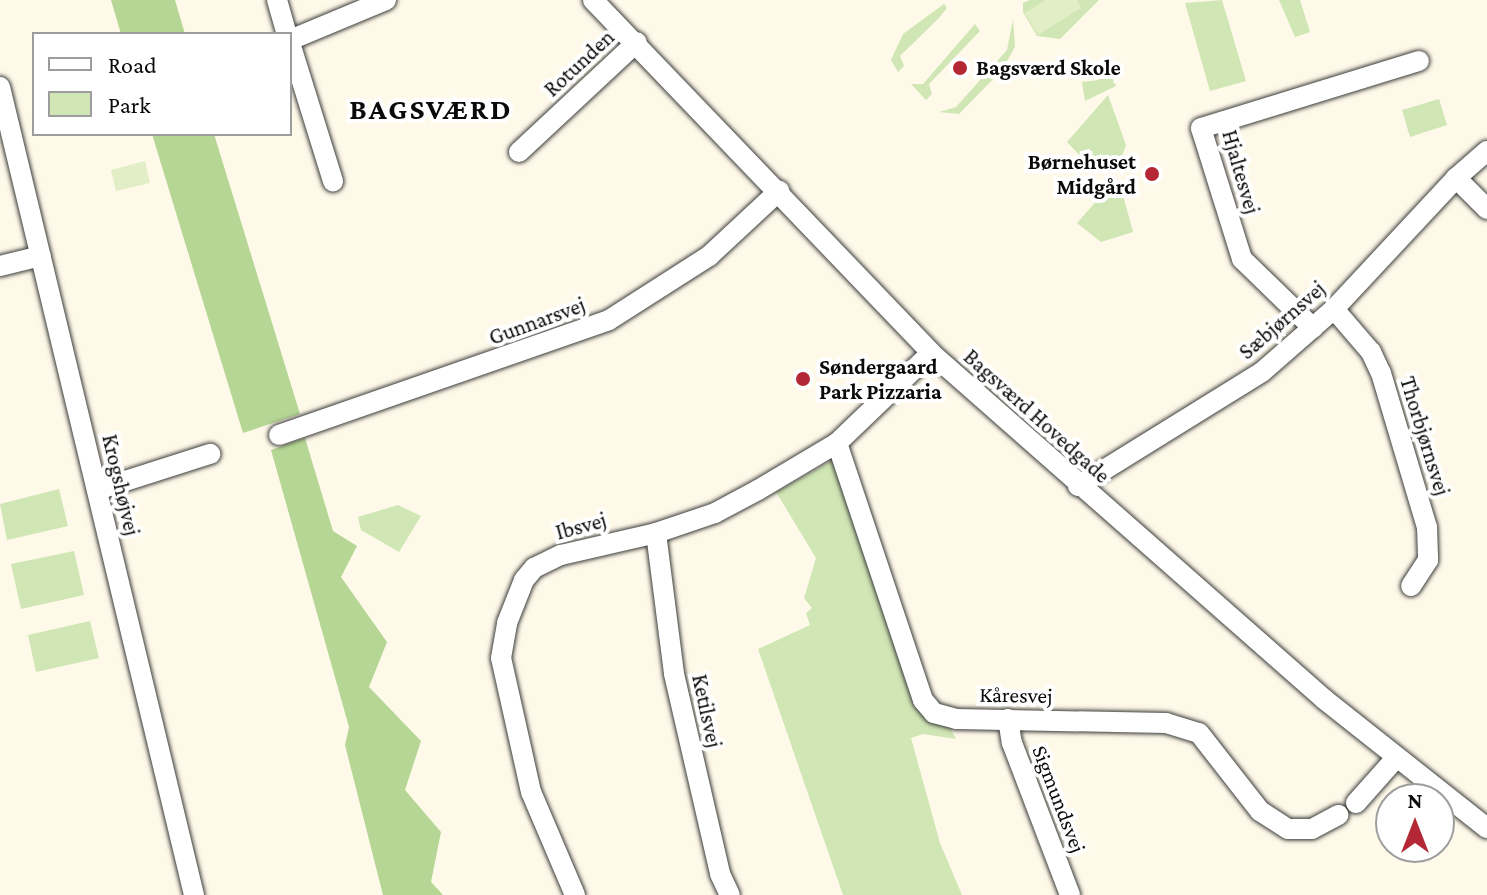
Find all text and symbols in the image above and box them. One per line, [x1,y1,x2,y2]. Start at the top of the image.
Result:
street label: Rotunden [538,24,620,102]
legend [32,32,292,136]
text: Road [108,51,157,78]
place label: Bagsværd Skole [976,55,1121,81]
marker: Bagsværd Skole [951,59,969,77]
text: Park [108,91,151,118]
district label: BAGSVÆRD [349,91,513,127]
street label: Hjaltesvej [1216,127,1266,217]
place label: Børnehuset Midgård [1028,148,1136,200]
marker: Børnehuset Midgård [1143,165,1161,183]
street label: Sæbjørnsvej [1233,275,1331,365]
street label: Gunnarsvej [485,291,589,351]
street label: Bagsværd Hovedgade [958,343,1116,489]
place label: Søndergaard Park Pizzaria [819,353,942,404]
marker: Søndergaard Park Pizzaria [794,370,812,388]
street label: Thorbjørnsvej [1394,373,1456,499]
street label: Krogshøjvej [97,432,145,538]
street label: Ibsvej [553,507,609,545]
street label: Ketilsvej [686,672,728,750]
street label: Kåresvej [979,681,1053,709]
street label: Sigmundsvej [1026,742,1092,856]
north arrow [1375,783,1455,863]
text: N [1408,788,1423,813]

